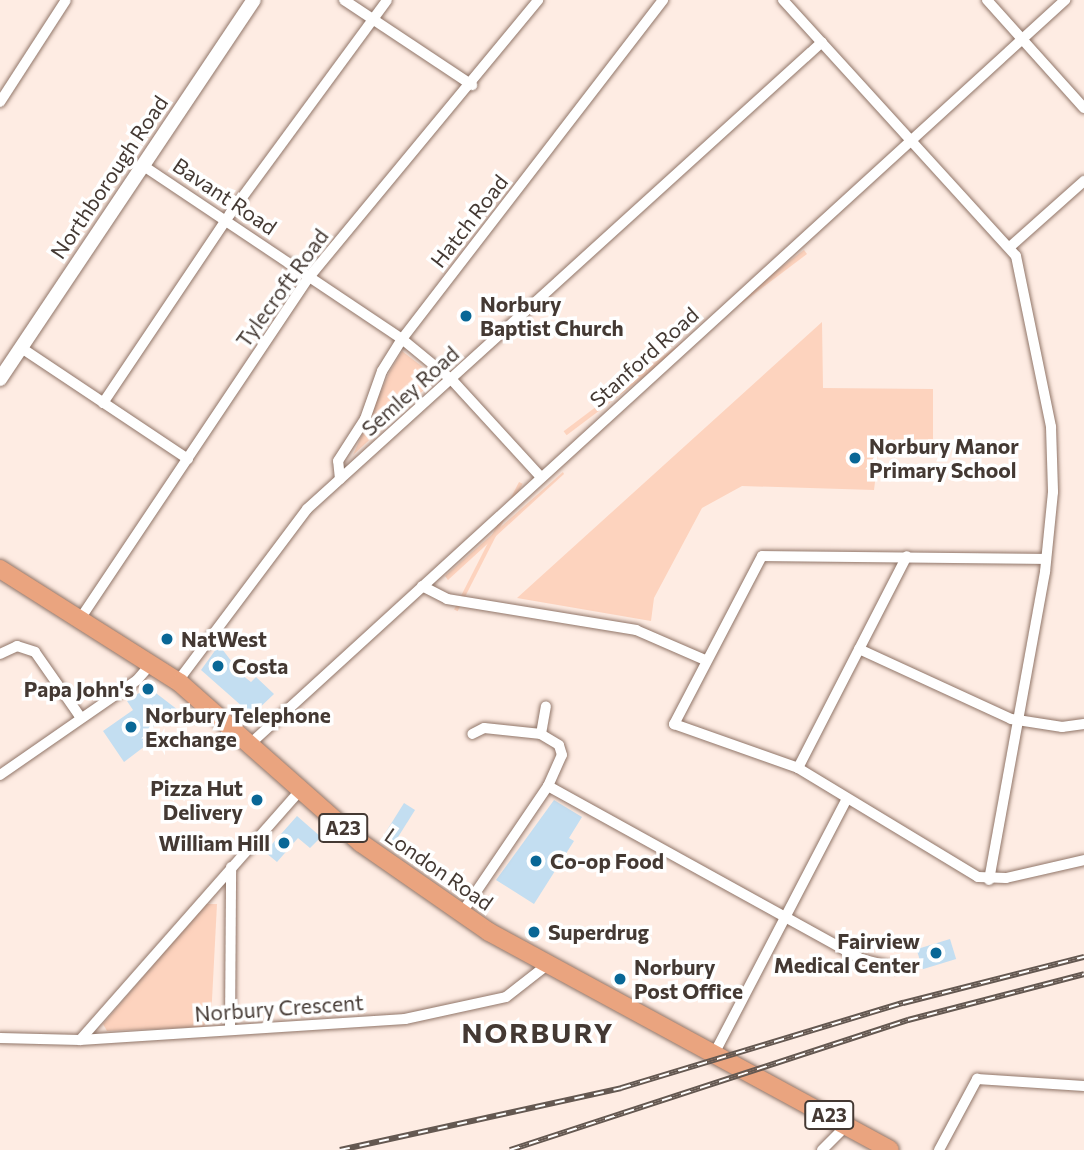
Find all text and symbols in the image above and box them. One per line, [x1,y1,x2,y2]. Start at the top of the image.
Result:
street label: Northborough Road [45,91,173,263]
street label: Bavant Road [168,152,282,240]
street label: Hatch Road [425,170,513,272]
street label: Tylecroft Road [231,224,333,352]
place label: Norbury Baptist Church [480,291,624,341]
street label: Stanford Road [585,302,703,412]
marker: Norbury Baptist Church [458,308,474,324]
street label: Semley Road [356,341,464,441]
place label: Norbury Manor Primary School [869,433,1019,483]
marker: Norbury Manor Primary School [847,450,863,466]
place label: NatWest [181,626,267,652]
marker: NatWest [159,631,175,647]
place label: Costa [232,653,288,679]
marker: Costa [210,658,226,674]
place label: Papa John's [24,676,134,702]
marker: Papa John's [140,681,156,697]
place label: Norbury Telephone Exchange [145,702,331,752]
marker: Norbury Telephone Exchange [123,719,139,735]
place label: Pizza Hut Delivery [150,775,243,825]
marker: Pizza Hut Delivery [249,792,265,808]
road number: A23 [317,813,369,844]
street label: London Road [380,822,498,916]
place label: William Hill [158,830,270,856]
marker: William Hill [276,835,292,851]
place label: Co-op Food [550,848,664,874]
marker: Co-op Food [528,853,544,869]
place label: Superdrug [548,919,649,945]
marker: Superdrug [526,924,542,940]
place label: Fairview Medical Center [774,928,920,978]
marker: Fairview Medical Center [926,943,946,963]
place label: Norbury Post Office [634,954,743,1004]
marker: Norbury Post Office [612,971,628,987]
street label: Norbury Crescent [194,990,364,1026]
district label: NORBURY [462,1015,614,1049]
road number: A23 [803,1100,855,1130]

